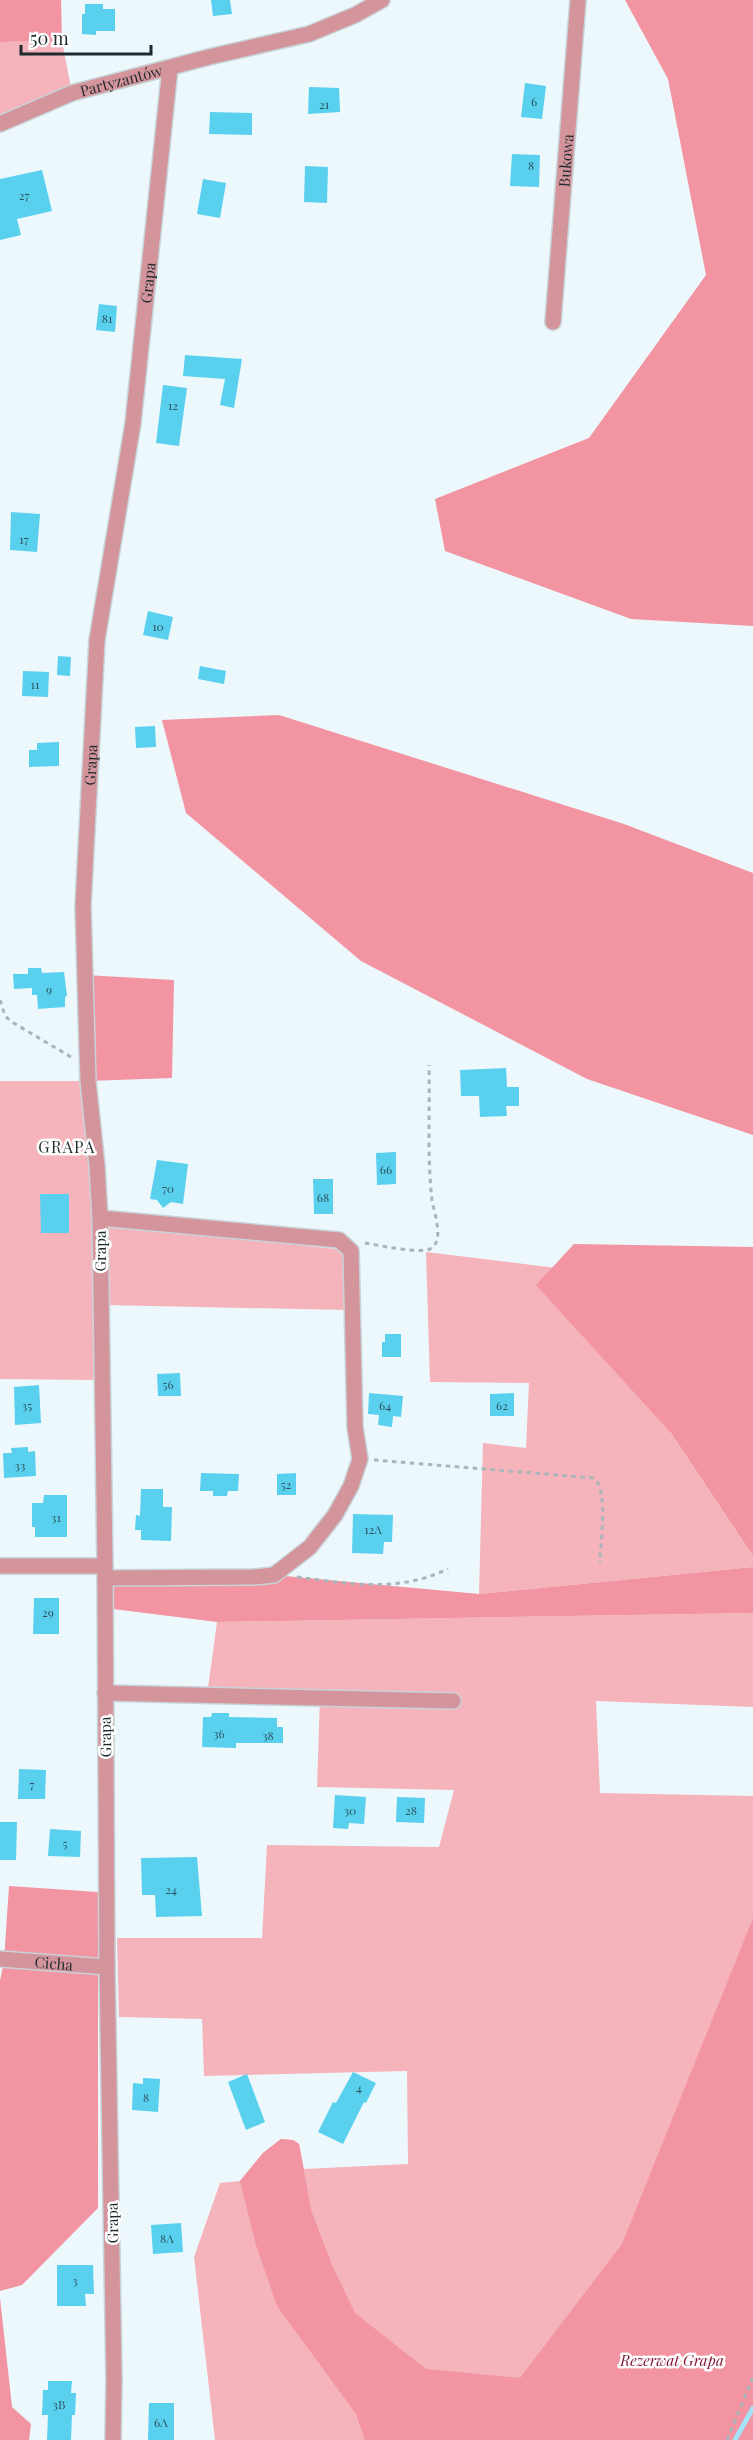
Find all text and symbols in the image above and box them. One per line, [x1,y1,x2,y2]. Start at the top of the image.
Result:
scale bar [21,18,152,56]
text: 50 m [30,26,69,50]
street label: Partyzantów [78,60,165,101]
house number: 6 [531,93,537,109]
house number: 21 [319,96,330,112]
street label: Bukowa [554,133,578,188]
house number: 8 [528,157,534,173]
house number: 27 [19,187,29,203]
street label: Grapa [136,261,160,304]
house number: 81 [102,310,113,326]
house number: 12 [168,397,178,413]
house number: 17 [19,531,29,547]
house number: 10 [152,618,164,634]
house number: 11 [31,676,40,692]
street label: Grapa [79,743,102,786]
house number: 9 [46,981,52,997]
district label: GRAPA [38,1136,96,1157]
house number: 66 [380,1161,392,1177]
house number: 70 [162,1180,174,1196]
house number: 68 [317,1189,329,1205]
street label: Grapa [90,1230,110,1271]
house number: 56 [162,1376,174,1392]
house number: 35 [22,1397,32,1413]
house number: 64 [379,1397,391,1413]
house number: 62 [496,1397,508,1413]
house number: 33 [15,1457,25,1473]
house number: 52 [281,1476,292,1492]
house number: 31 [51,1509,61,1525]
house number: 12A [364,1521,382,1537]
house number: 29 [42,1604,54,1620]
street label: Grapa [95,1716,115,1758]
house number: 36 [213,1725,225,1741]
house number: 38 [262,1727,274,1743]
house number: 7 [30,1776,35,1792]
house number: 30 [344,1802,356,1818]
house number: 28 [405,1802,417,1818]
house number: 5 [63,1835,68,1851]
house number: 24 [165,1881,177,1897]
street label: Cicha [34,1952,74,1974]
house number: 4 [356,2079,362,2095]
house number: 8 [143,2089,149,2105]
street label: Grapa [102,2202,122,2244]
house number: 8A [160,2230,174,2246]
house number: 3 [72,2272,78,2288]
park label: Rezerwat Grapa [619,2350,724,2370]
house number: 3B [53,2396,65,2412]
house number: 6A [154,2414,168,2430]

